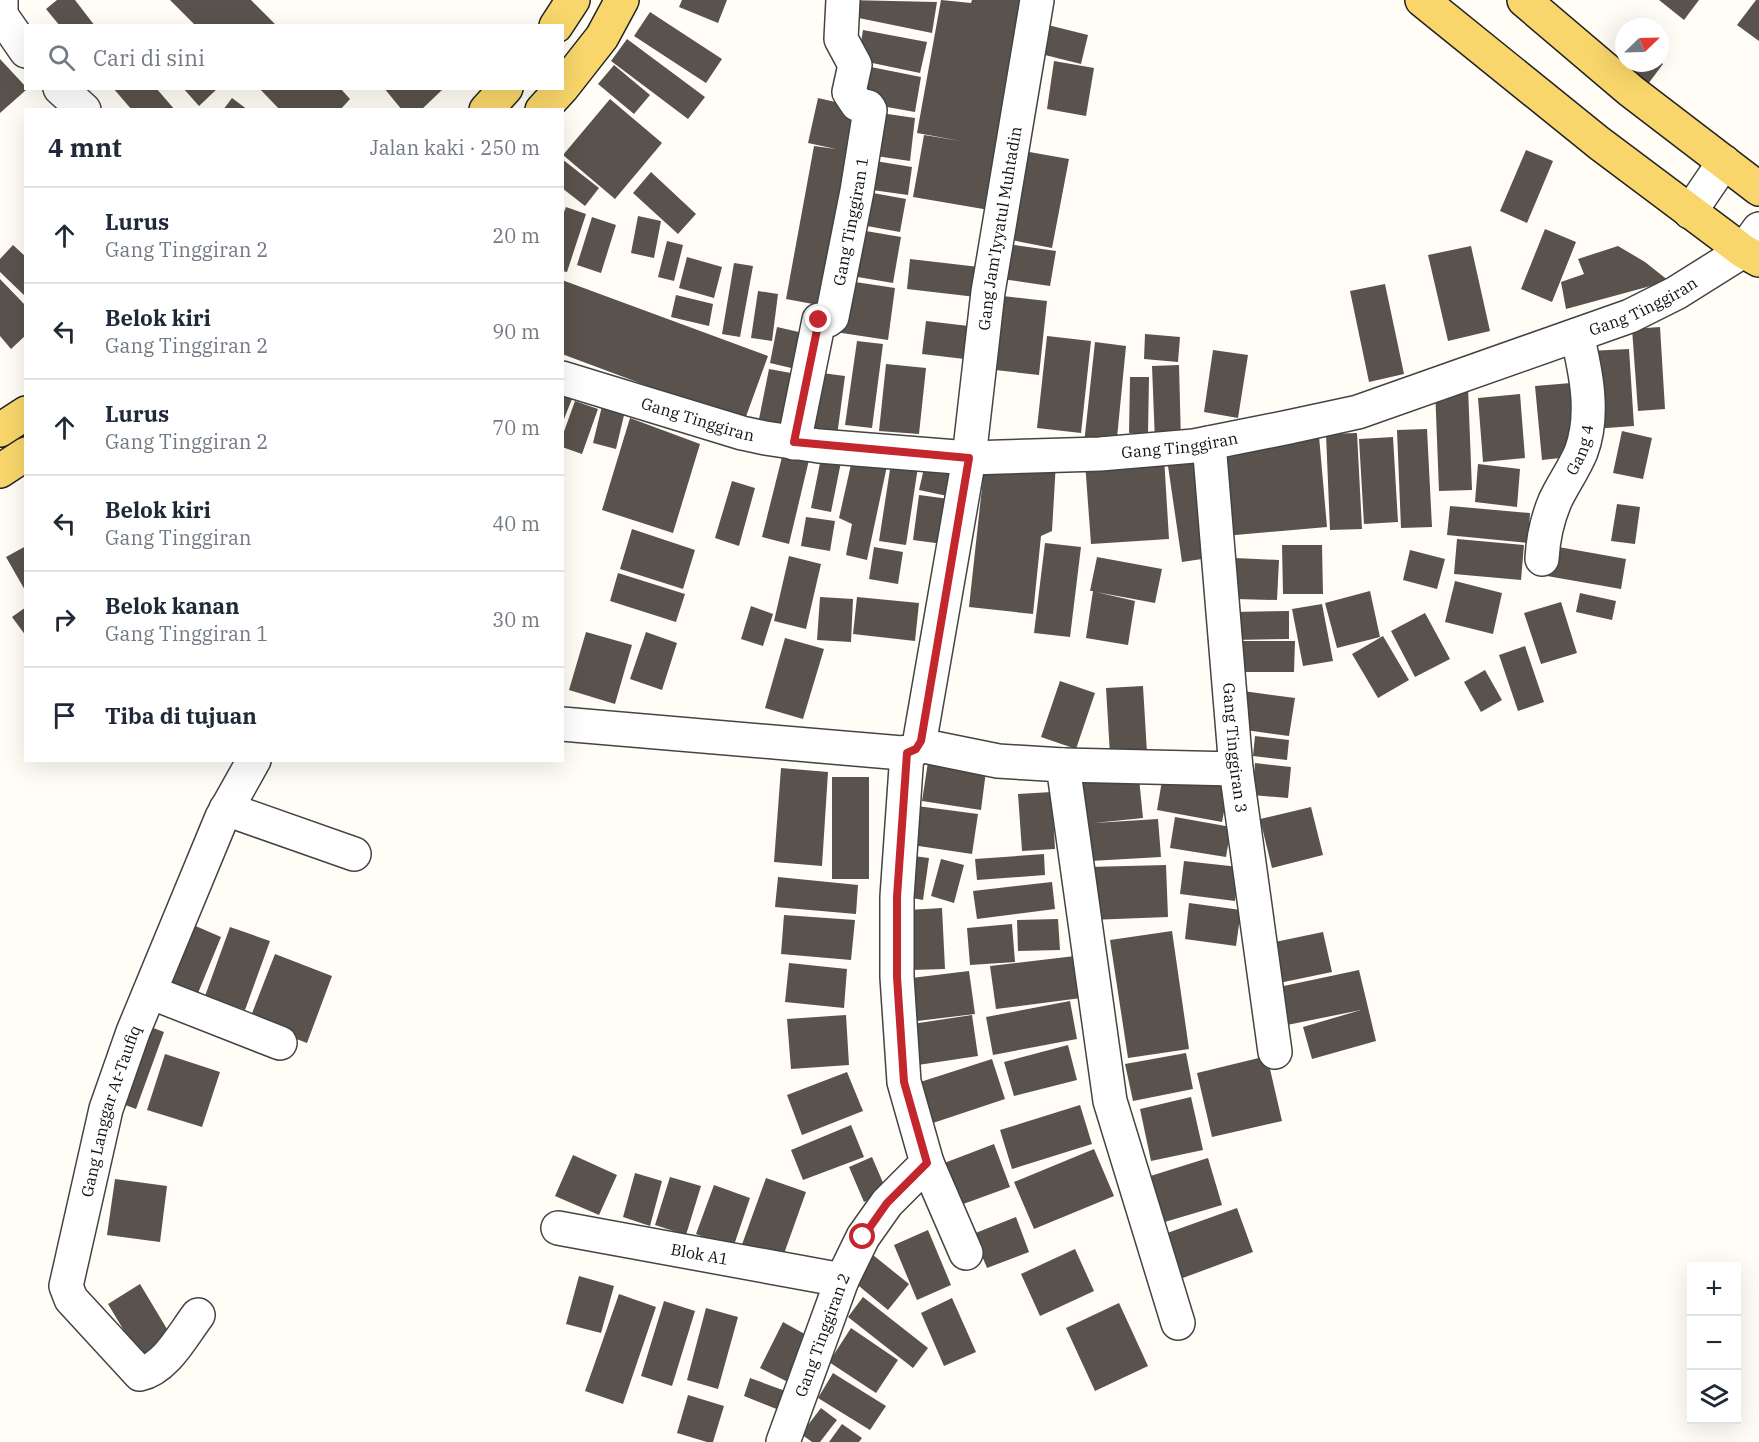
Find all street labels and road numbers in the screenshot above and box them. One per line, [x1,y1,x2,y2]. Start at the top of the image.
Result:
street label: Gang Jam'Iyyatul Muhtadin [974,125,1026,331]
street label: Gang Tinggiran 1 [828,155,872,287]
street label: Gang Tinggiran [1586,272,1701,340]
street label: Gang Tinggiran [639,393,756,445]
street label: Gang 4 [1561,423,1597,479]
street label: Gang Tinggiran [1120,427,1240,462]
street label: Gang Tinggiran 3 [1219,682,1252,814]
street label: Gang Langgar At-Taufiq [76,1022,145,1199]
street label: Blok A1 [669,1239,730,1269]
street label: Gang Tinggiran 2 [790,1269,854,1400]

